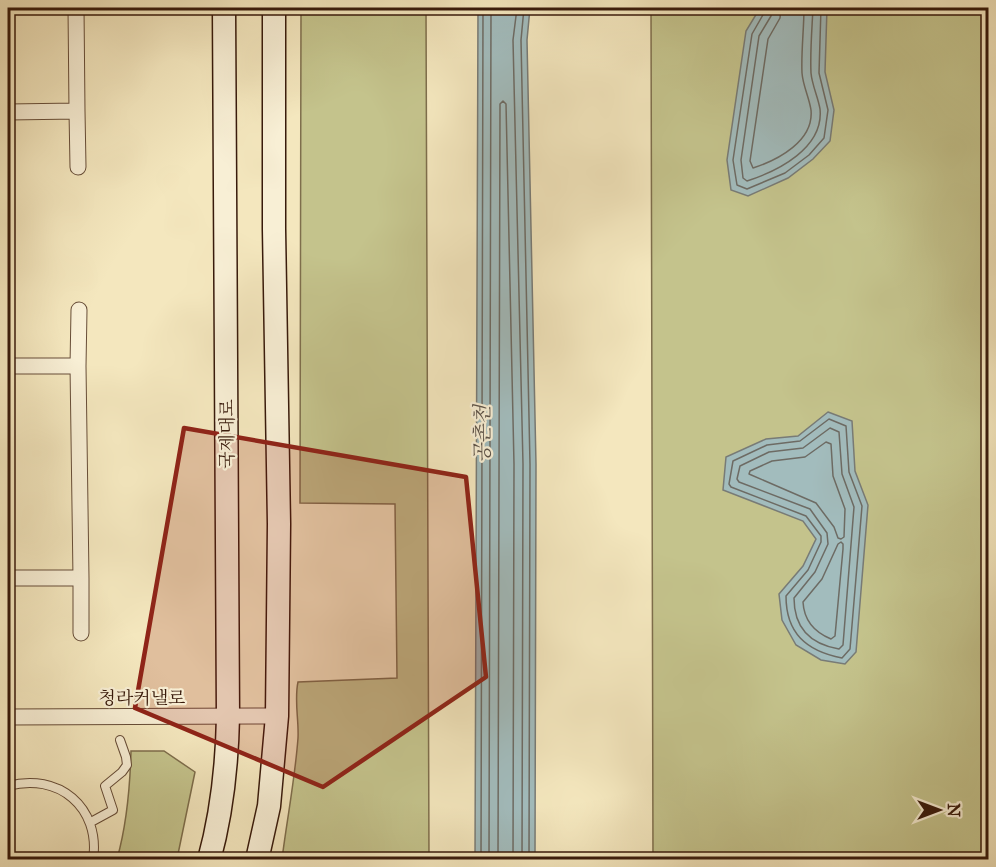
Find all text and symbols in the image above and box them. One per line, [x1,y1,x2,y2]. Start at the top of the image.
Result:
street label: 국제대로 [216,399,238,469]
water label: 공촌천 [470,403,494,463]
street label: 청라커낼로 [99,687,185,709]
north arrow [909,780,969,840]
text: N [944,803,963,817]

